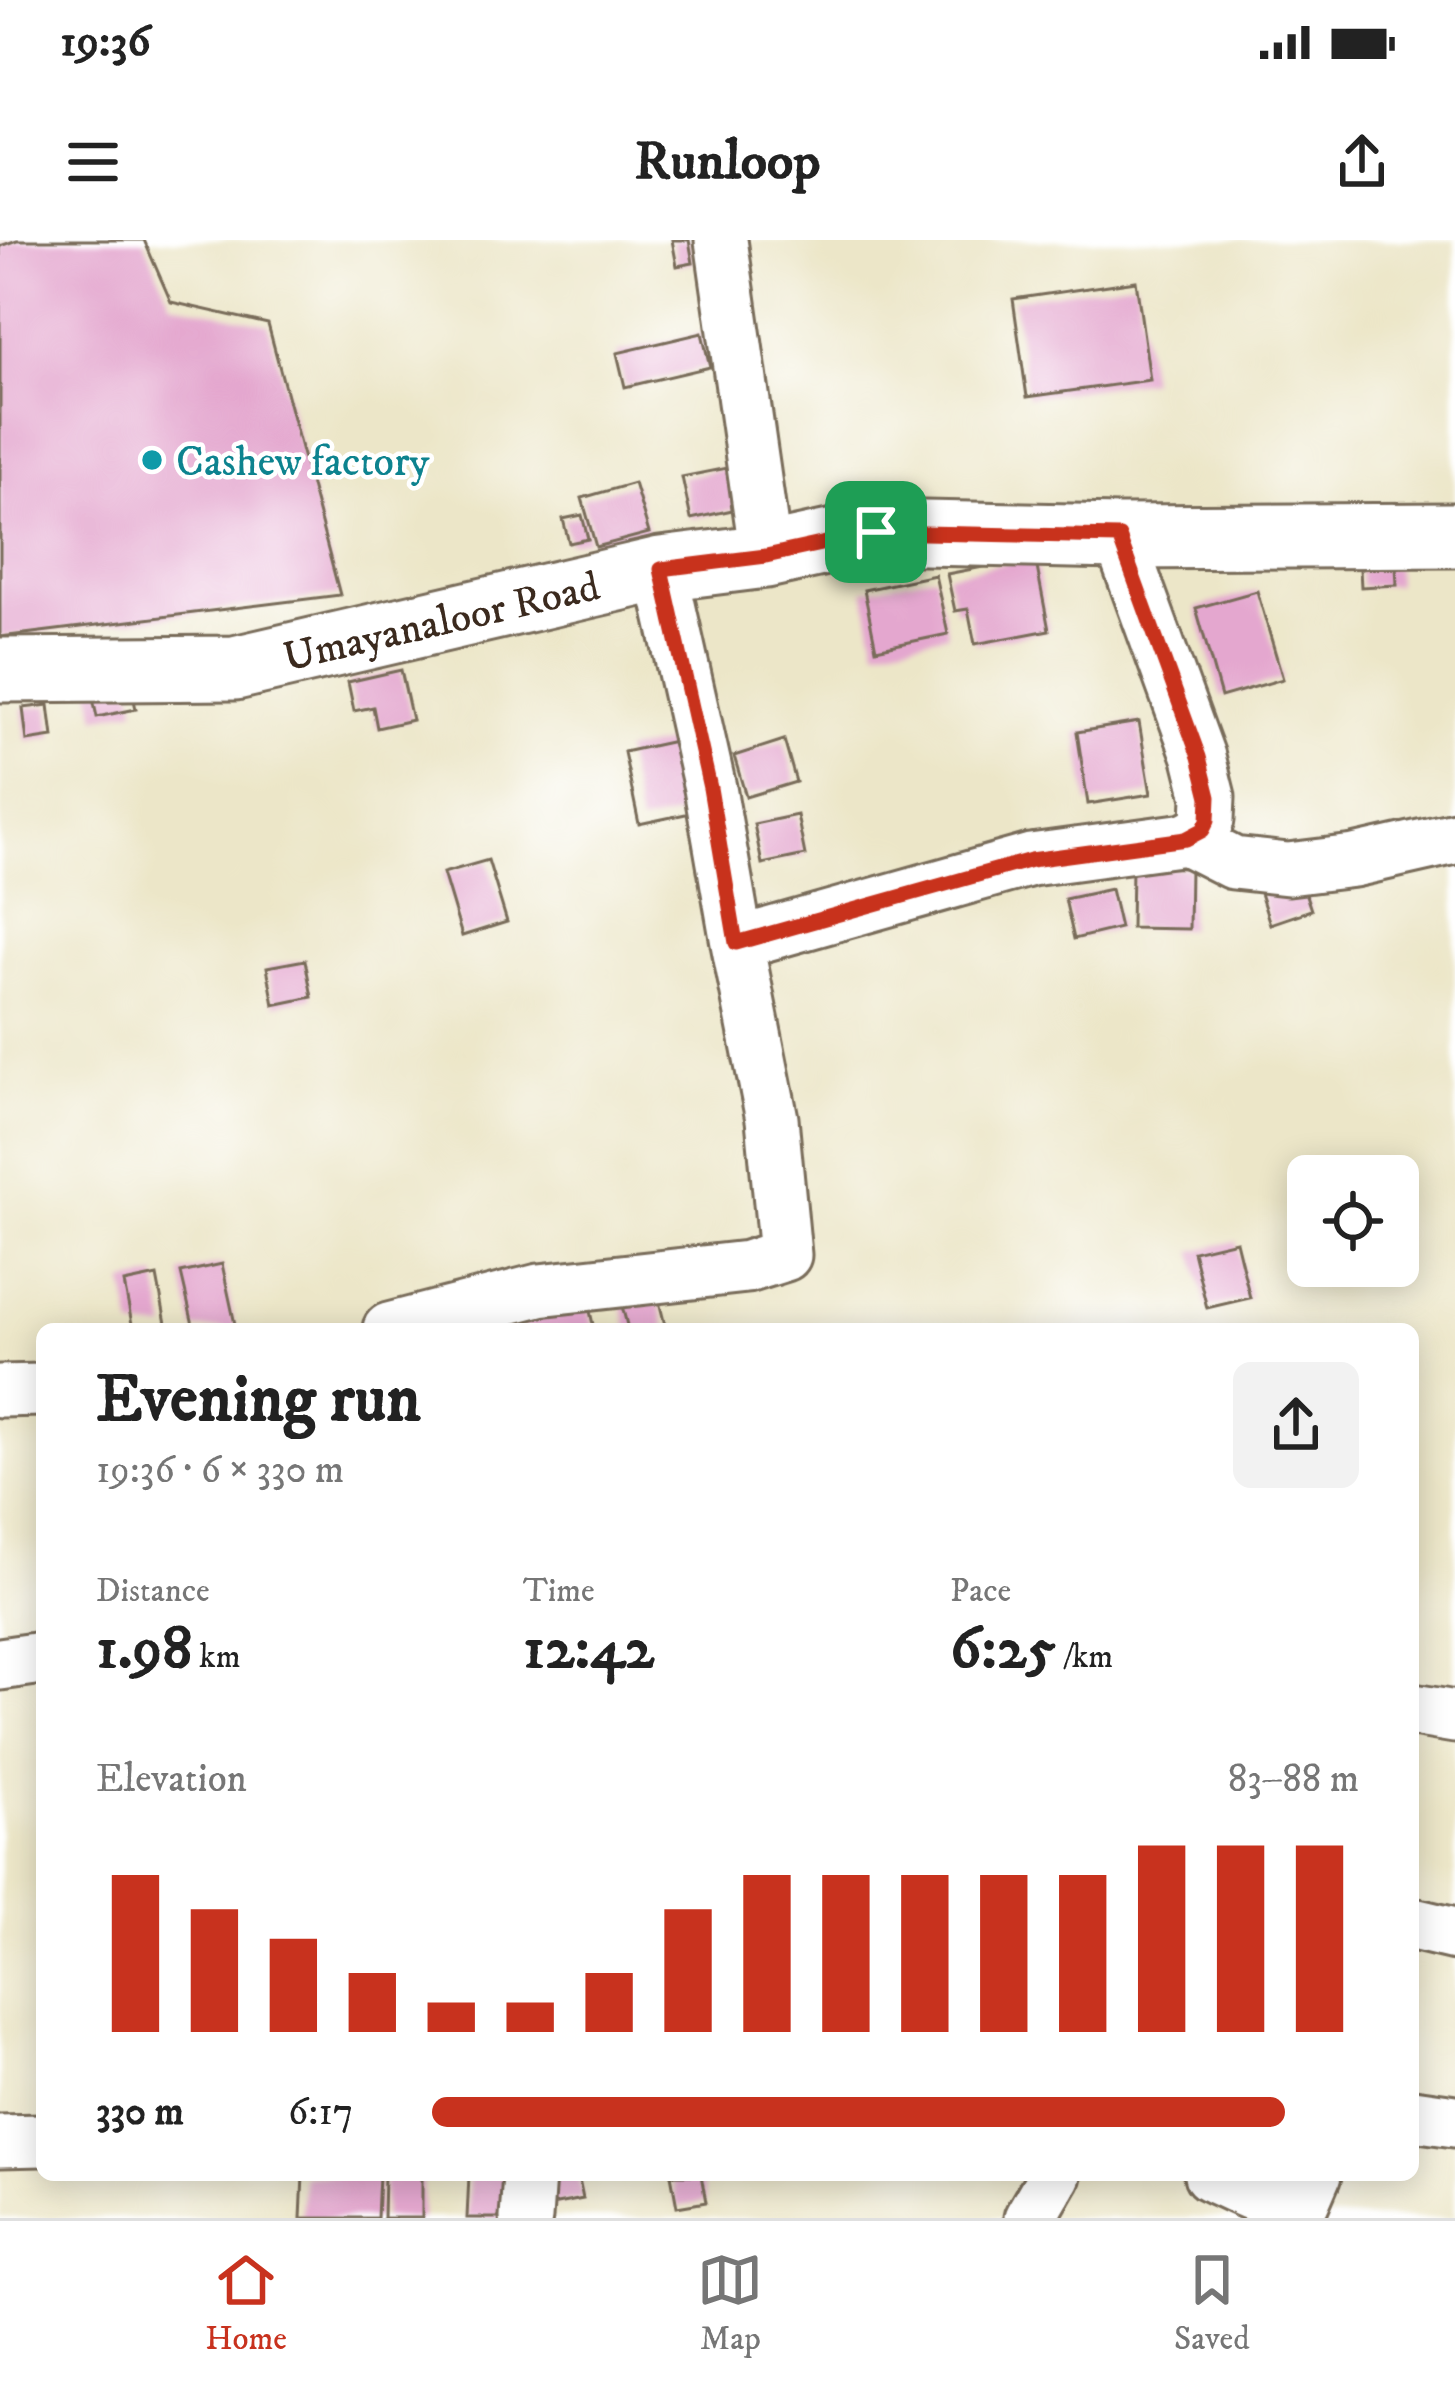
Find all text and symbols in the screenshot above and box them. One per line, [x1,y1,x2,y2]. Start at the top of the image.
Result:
text: 19:36 [60,14,151,70]
icon: menu [60,129,126,195]
text: Runloop [635,129,820,196]
icon: share [1329,129,1395,195]
place label: Cashew factory [176,437,431,489]
marker: Cashew factory [139,447,165,473]
pin [825,481,927,583]
icon: arrive [843,499,909,565]
street label: Umayanaloor Road [278,561,605,685]
map controls [1287,1155,1419,1287]
button: locate [1287,1155,1419,1287]
text: Evening run [96,1360,421,1442]
button: share [1233,1362,1359,1488]
text: 19:36 · 6 × 330 m [96,1446,344,1495]
text: Distance [96,1571,210,1612]
text: Time [523,1571,595,1612]
text: Pace [950,1571,1011,1612]
text: 1.98 [96,1612,192,1687]
text: 12:42 [523,1612,654,1687]
text: 6:25 [950,1612,1056,1687]
text: km [192,1637,240,1678]
text: /km [1056,1637,1113,1678]
text: Elevation [96,1755,247,1804]
text: 83–88 m [1228,1755,1359,1804]
text: 330 m [96,2088,184,2137]
text: 6:17 [288,2088,353,2137]
tab: Home [205,2247,287,2360]
tab: Map [697,2247,763,2360]
tab: Saved [1174,2247,1250,2360]

